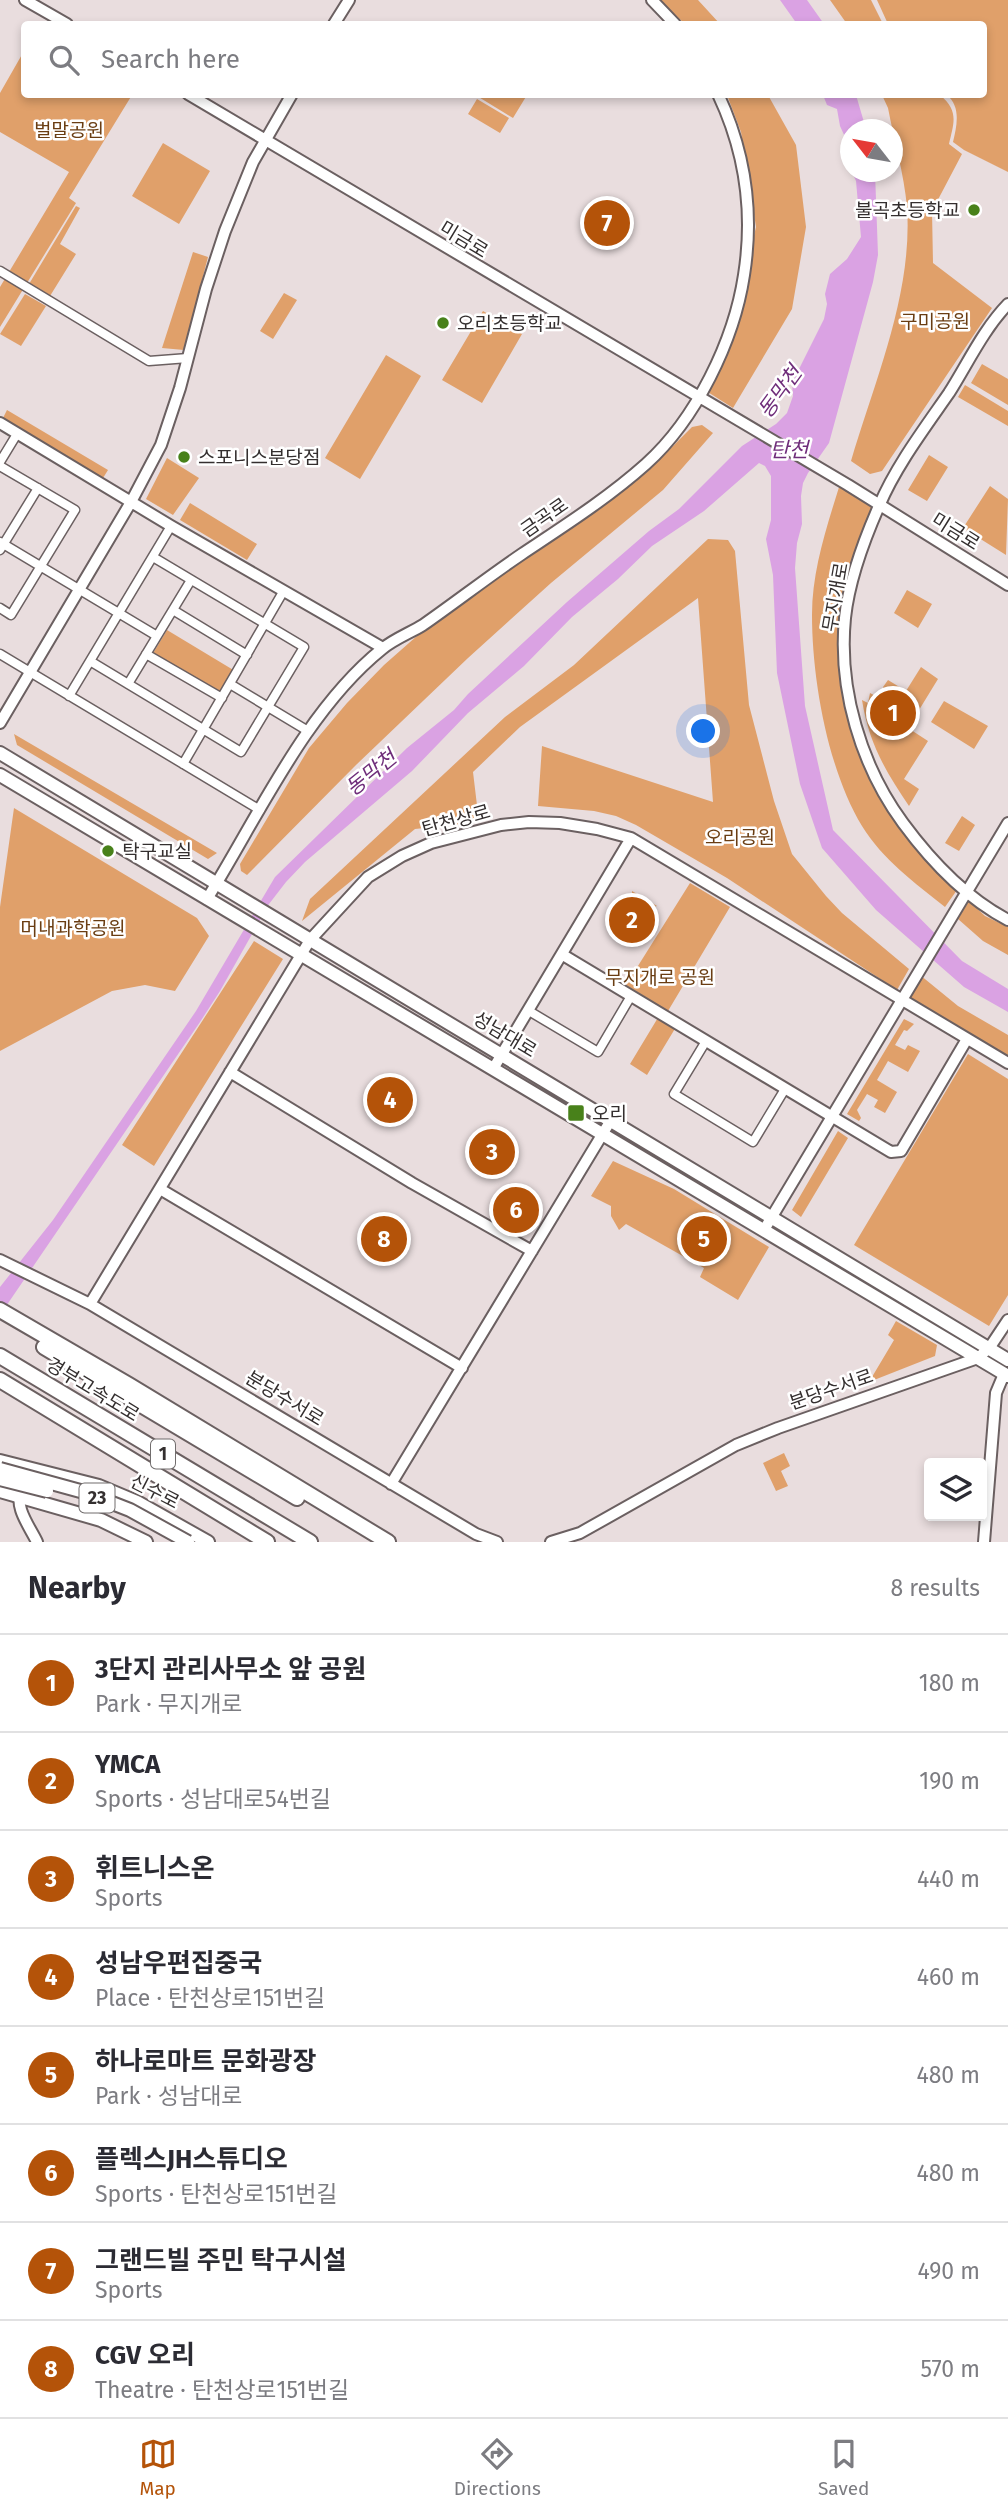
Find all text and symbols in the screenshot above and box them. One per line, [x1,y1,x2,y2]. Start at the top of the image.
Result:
search box [21,21,987,98]
icon: search [45,41,83,79]
text: Search here [101,44,240,75]
park label: 벌말공원 [34,119,104,142]
north arrow [840,119,903,182]
pin: 7 [584,197,630,249]
place label: 불곡초등학교 [855,199,960,222]
marker: 불곡초등학교 [966,202,982,218]
street label: 미금로 [435,216,492,263]
park label: 구미공원 [900,310,970,333]
place label: 오리초등학교 [457,312,562,335]
marker: 오리초등학교 [435,315,451,331]
water label: 동막천 [752,359,809,423]
water label: 탄천 [770,437,811,463]
place label: 스포니스분당점 [198,446,320,469]
marker: 스포니스분당점 [176,449,192,465]
street label: 금곡로 [516,493,572,542]
street label: 미금로 [927,508,984,555]
street label: 무지개로 [818,561,853,634]
pin: 1 [870,687,916,739]
your location [686,714,720,748]
water label: 동막천 [340,743,404,801]
street label: 탄천상로 [419,800,493,841]
park label: 오리공원 [705,826,775,849]
place label: 탁구교실 [122,840,192,863]
marker: 탁구교실 [100,843,116,859]
pin: 2 [609,894,655,946]
park label: 머내과학공원 [21,917,125,940]
park label: 무지개로 공원 [605,966,715,989]
street label: 성남대로 [469,1007,541,1062]
pin: 4 [367,1074,413,1126]
place label: 오리 [592,1102,627,1125]
marker: 오리 [566,1103,586,1123]
pin: 3 [469,1126,515,1178]
pin: 6 [493,1184,539,1236]
pin: 8 [361,1213,407,1265]
pin: 5 [681,1213,727,1265]
street label: 경부고속도로 [42,1353,144,1426]
street label: 분당수서로 [786,1364,876,1415]
street label: 분당수서로 [241,1366,328,1431]
road number: 1 [151,1440,175,1469]
map controls [924,1458,987,1521]
button: layers [924,1458,987,1521]
street label: 신수로 [126,1469,183,1514]
road number: 23 [80,1484,114,1512]
text: Nearby [28,1570,126,1606]
text: 8 results [891,1574,980,1602]
text: 3단지 관리사무소 앞 공원 [95,1654,366,1685]
text: 1 [46,1669,56,1697]
text: 180 m [919,1669,980,1697]
text: Park · 무지개로 [95,1690,243,1718]
text: YMCA [95,1749,160,1780]
text: 2 [45,1767,57,1795]
text: 190 m [919,1767,980,1795]
text: Sports · 성남대로54번길 [95,1785,331,1813]
text: 휘트니스온 [95,1853,215,1884]
text: 3 [45,1865,57,1893]
text: 440 m [917,1865,980,1893]
text: Sports [95,1884,163,1912]
text: 성남우편집중국 [95,1948,262,1979]
text: 4 [45,1963,58,1991]
text: 460 m [917,1963,980,1991]
text: Place · 탄천상로151번길 [95,1984,325,2012]
text: 하나로마트 문화광장 [95,2046,316,2077]
text: 5 [45,2061,57,2089]
text: 480 m [916,2061,980,2089]
text: Park · 성남대로 [95,2082,243,2110]
text: 플렉스JH스튜디오 [95,2144,288,2175]
text: 6 [45,2159,57,2187]
text: 480 m [916,2159,980,2187]
text: Sports · 탄천상로151번길 [95,2180,338,2208]
text: 그랜드빌 주민 탁구시설 [95,2245,347,2276]
text: 7 [46,2257,56,2285]
text: 490 m [918,2257,980,2285]
text: Sports [95,2276,163,2304]
text: CGV 오리 [95,2340,195,2371]
text: 8 [44,2355,58,2383]
text: 570 m [920,2355,980,2383]
text: Theatre · 탄천상로151번길 [95,2376,349,2404]
tab: Map [139,2435,177,2500]
tab: Directions [454,2435,541,2500]
tab: Saved [818,2435,869,2500]

